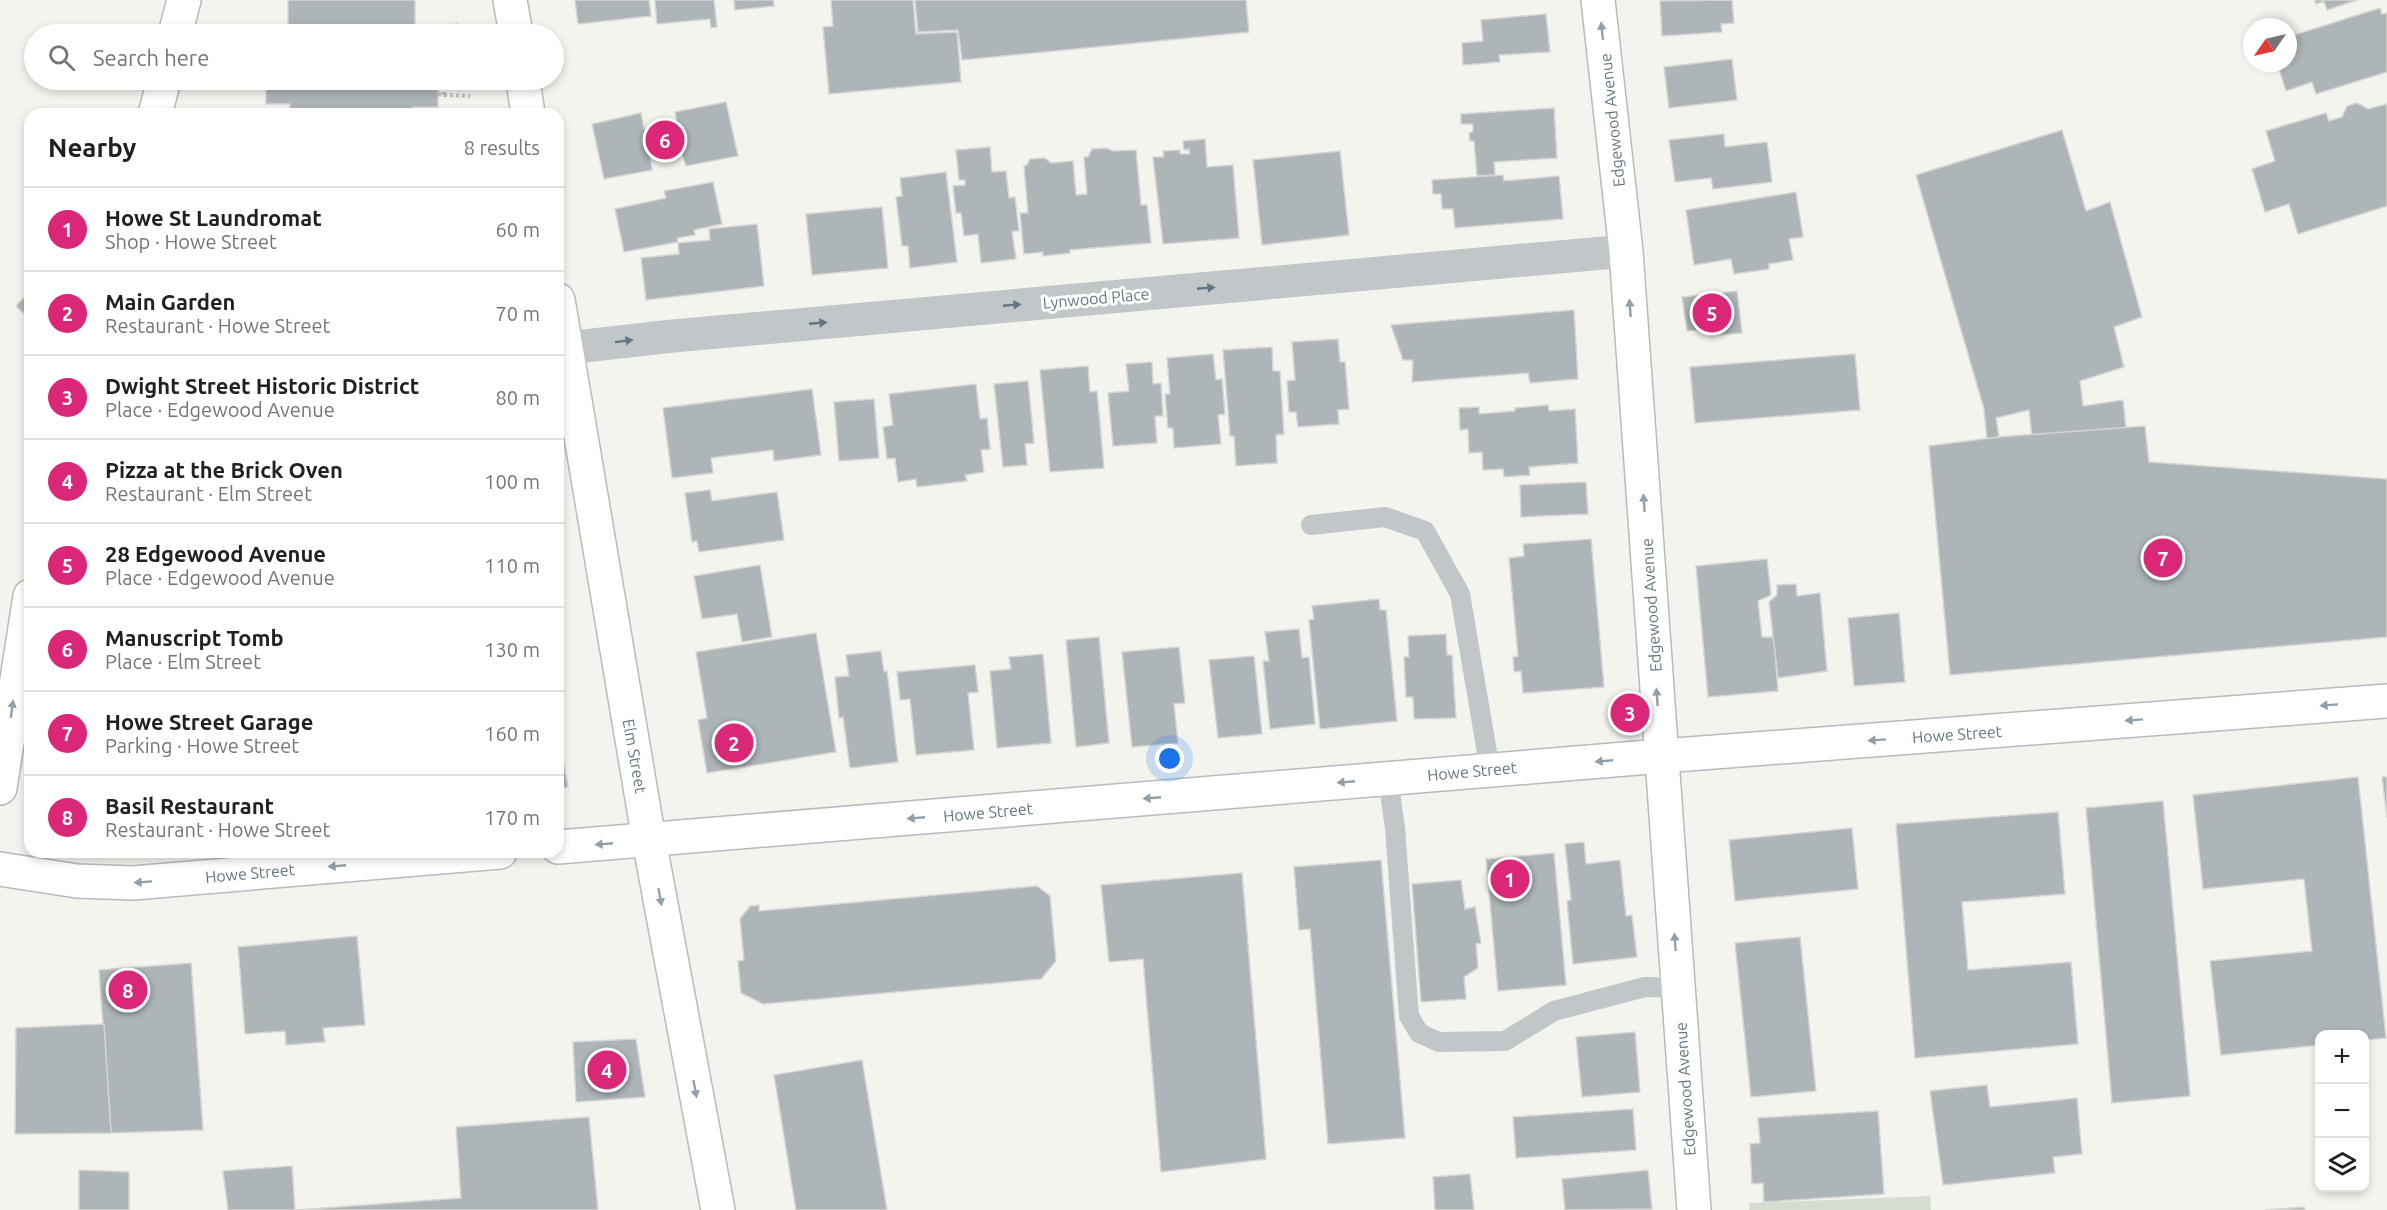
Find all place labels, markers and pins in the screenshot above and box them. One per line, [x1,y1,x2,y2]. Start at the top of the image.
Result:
pin: 6 [646,118,684,162]
pin: 5 [1692,290,1732,336]
pin: 7 [2144,536,2182,580]
pin: 3 [1610,690,1650,736]
pin: 2 [714,720,754,766]
pin: 1 [1490,856,1530,902]
pin: 8 [108,968,148,1012]
pin: 4 [588,1048,626,1092]

